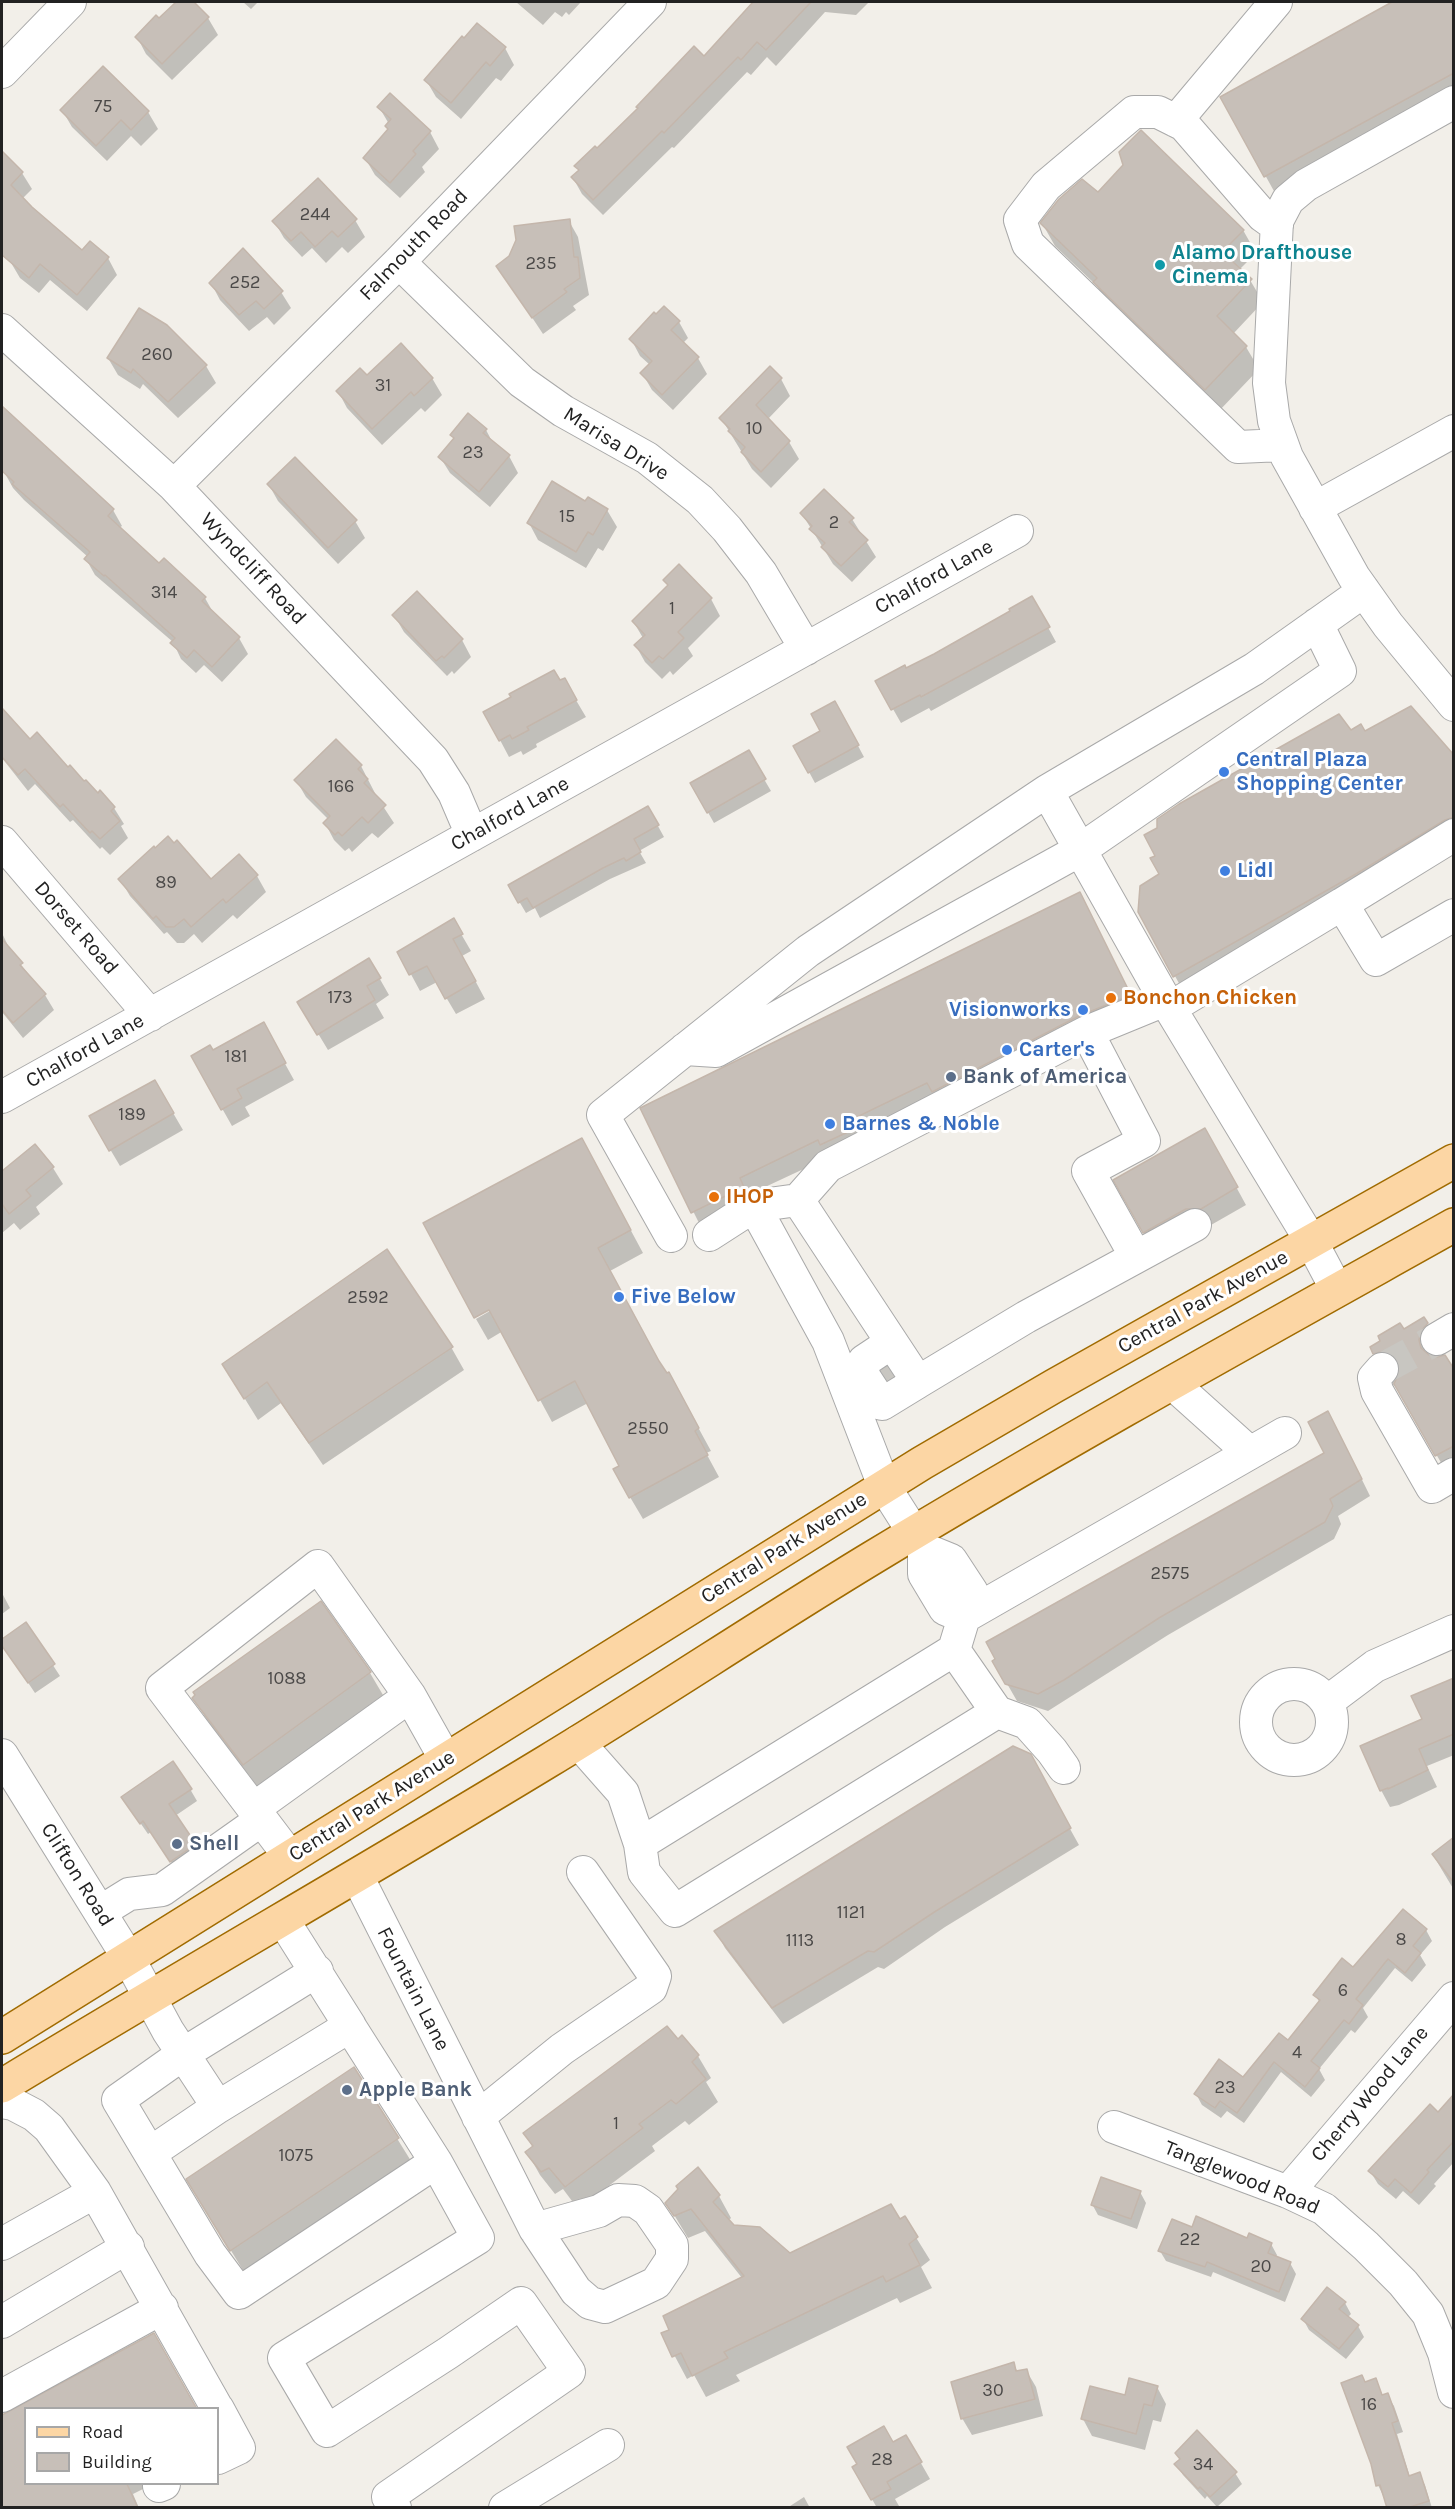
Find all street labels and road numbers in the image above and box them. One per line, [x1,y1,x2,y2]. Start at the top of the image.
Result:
street label: Falmouth Road [354,184,474,306]
street label: Marisa Drive [559,402,673,486]
street label: Wyndcliff Road [195,508,311,630]
street label: Chalford Lane [870,534,998,620]
street label: Chalford Lane [446,771,574,857]
street label: Dorset Road [28,876,124,980]
street label: Chalford Lane [21,1008,149,1094]
street label: Central Park Avenue [1113,1245,1293,1359]
street label: Central Park Avenue [696,1487,872,1609]
street label: Central Park Avenue [284,1745,460,1867]
street label: Clifton Road [35,1818,119,1932]
street label: Fountain Lane [371,1923,455,2055]
street label: Cherry Wood Lane [1306,2021,1434,2167]
street label: Tanglewood Road [1161,2135,1323,2221]

